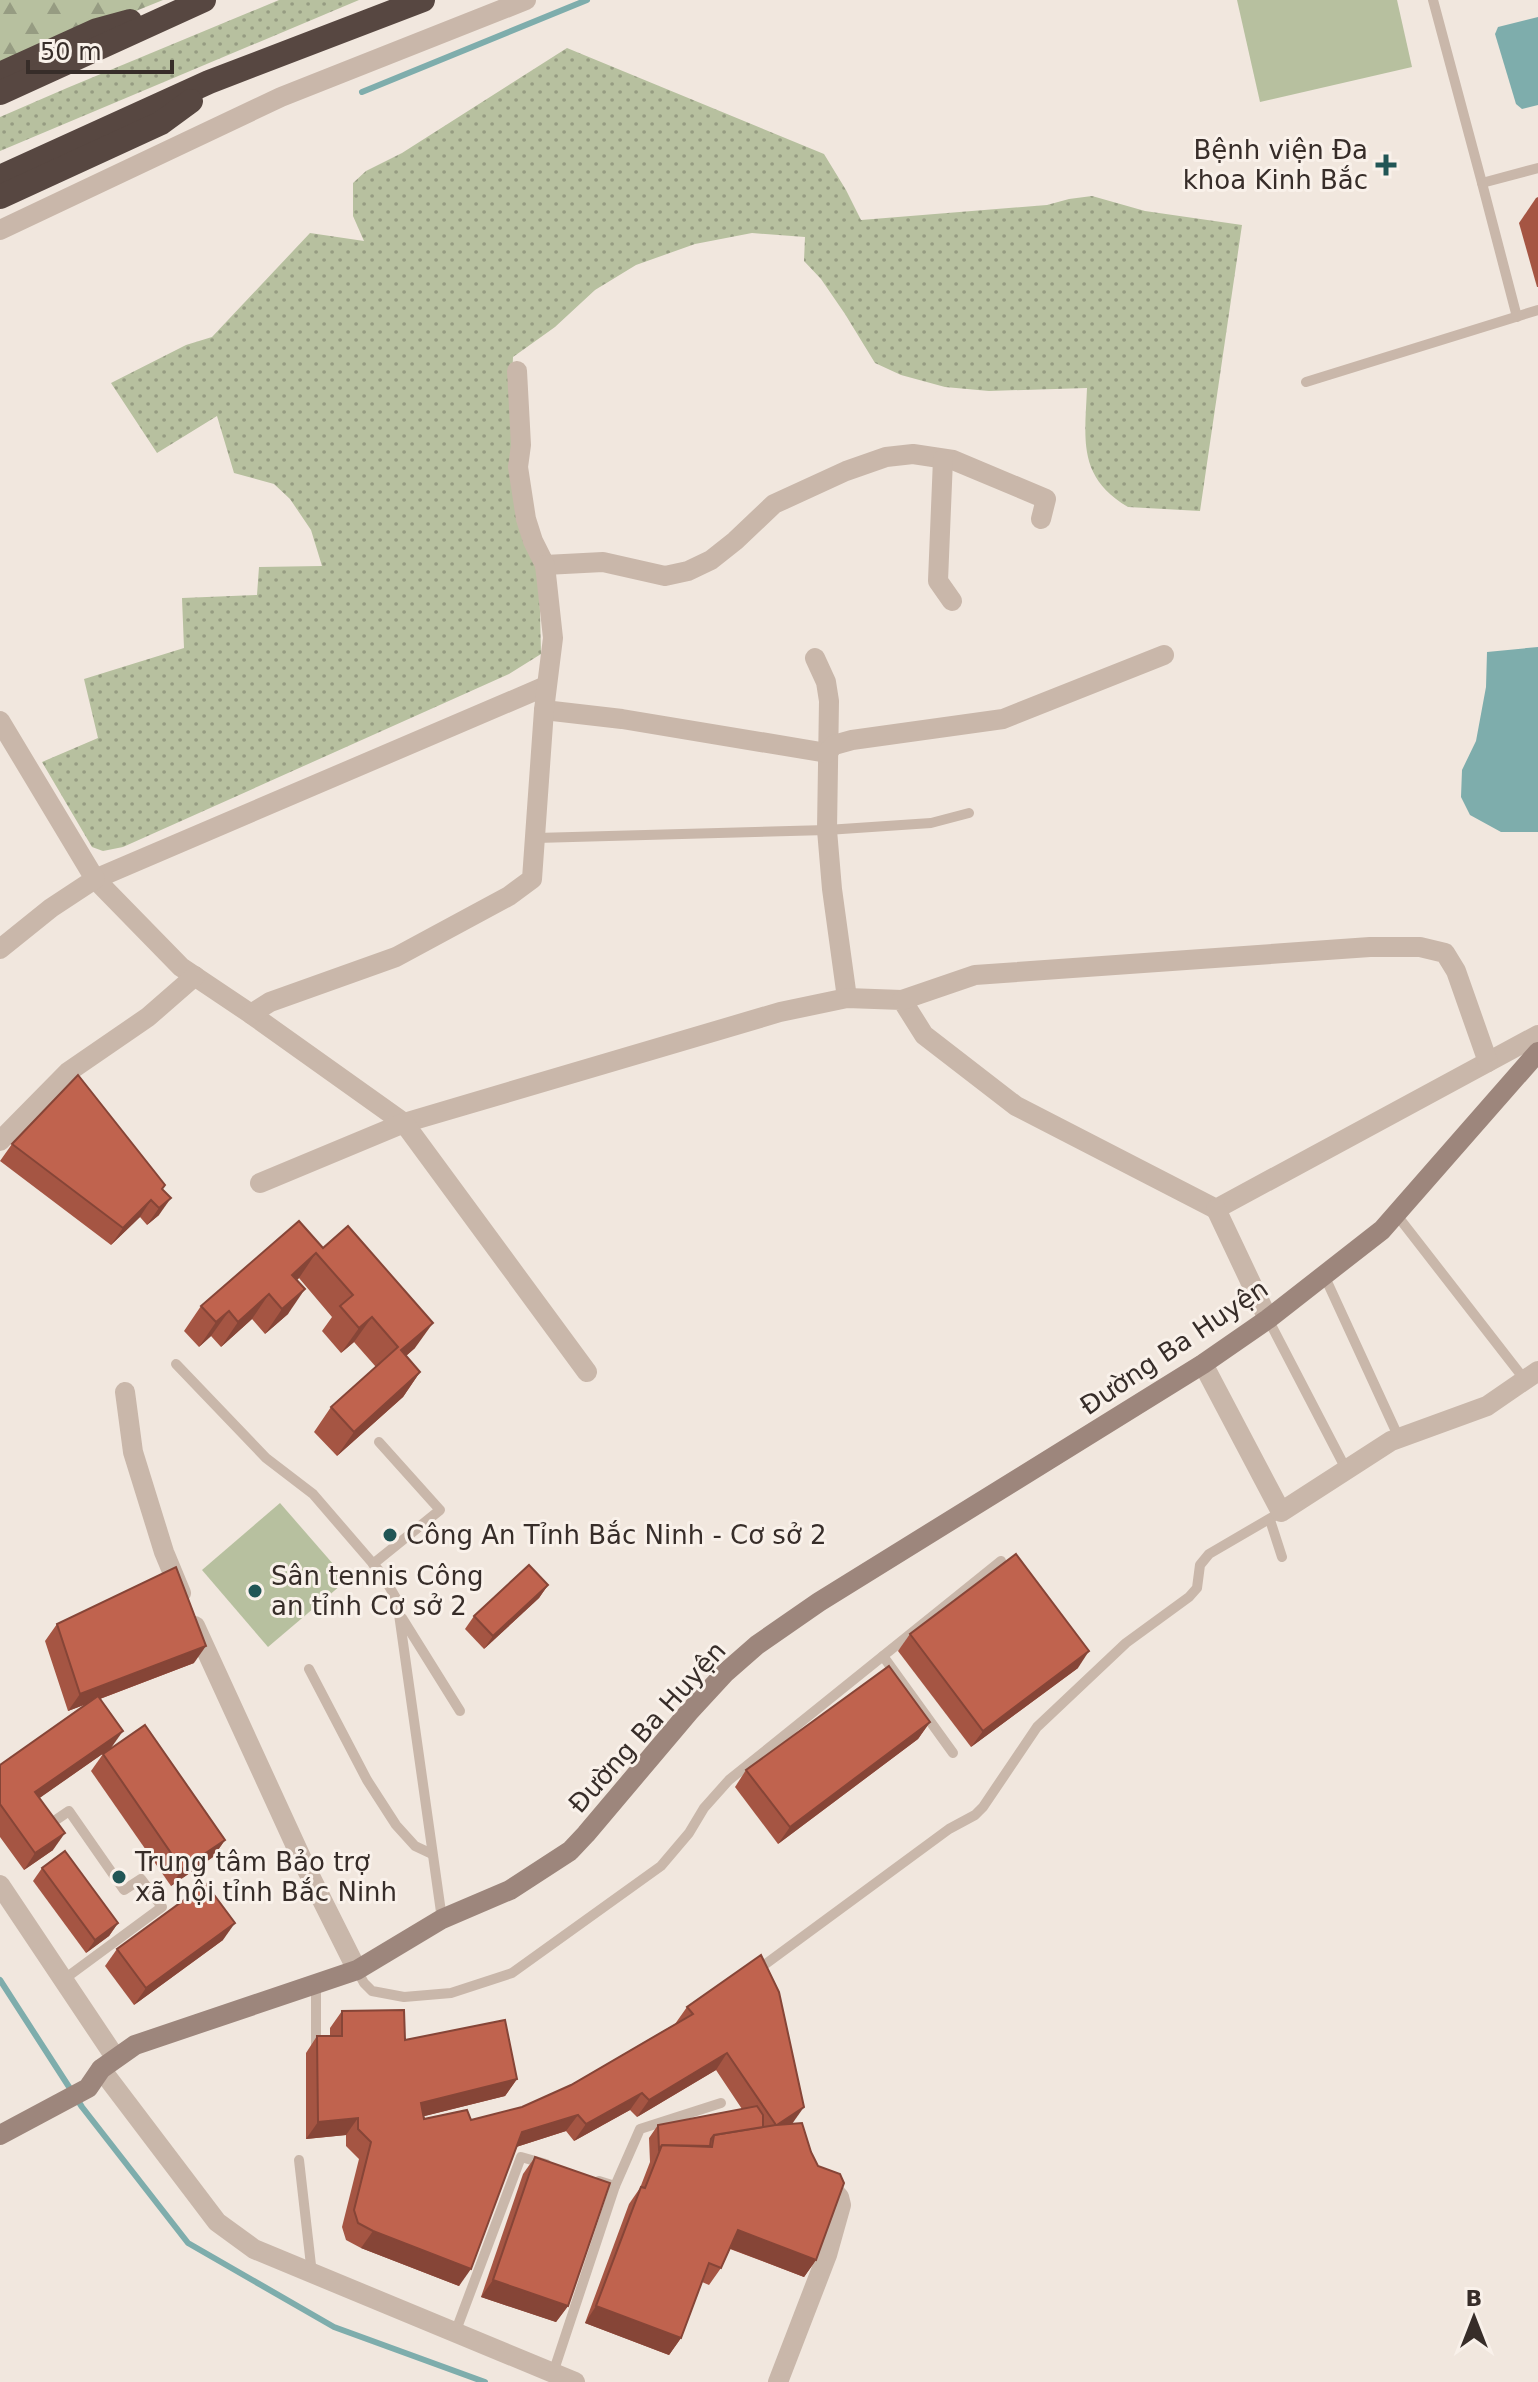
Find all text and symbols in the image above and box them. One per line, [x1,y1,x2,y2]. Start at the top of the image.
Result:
scale bar [28,24,172,74]
text: 50 m [40,38,102,66]
place label: Bệnh viện Đa khoa Kinh Bắc [1183,135,1368,195]
marker: Bệnh viện Đa khoa Kinh Bắc [1375,154,1397,176]
street label: Đường Ba Huyện [1075,1273,1273,1421]
place label: Công An Tỉnh Bắc Ninh - Cơ sở 2 [406,1520,827,1550]
marker: Công An Tỉnh Bắc Ninh - Cơ sở 2 [381,1526,399,1544]
place label: Sân tennis Công an tỉnh Cơ sở 2 [271,1561,483,1621]
marker: Sân tennis Công an tỉnh Cơ sở 2 [246,1582,264,1600]
street label: Đường Ba Huyện [562,1635,732,1819]
place label: Trung tâm Bảo trợ xã hội tỉnh Bắc Ninh [134,1847,397,1907]
marker: Trung tâm Bảo trợ xã hội tỉnh Bắc Ninh [110,1868,128,1886]
north arrow [1434,2278,1514,2358]
text: B [1466,2286,1482,2311]

